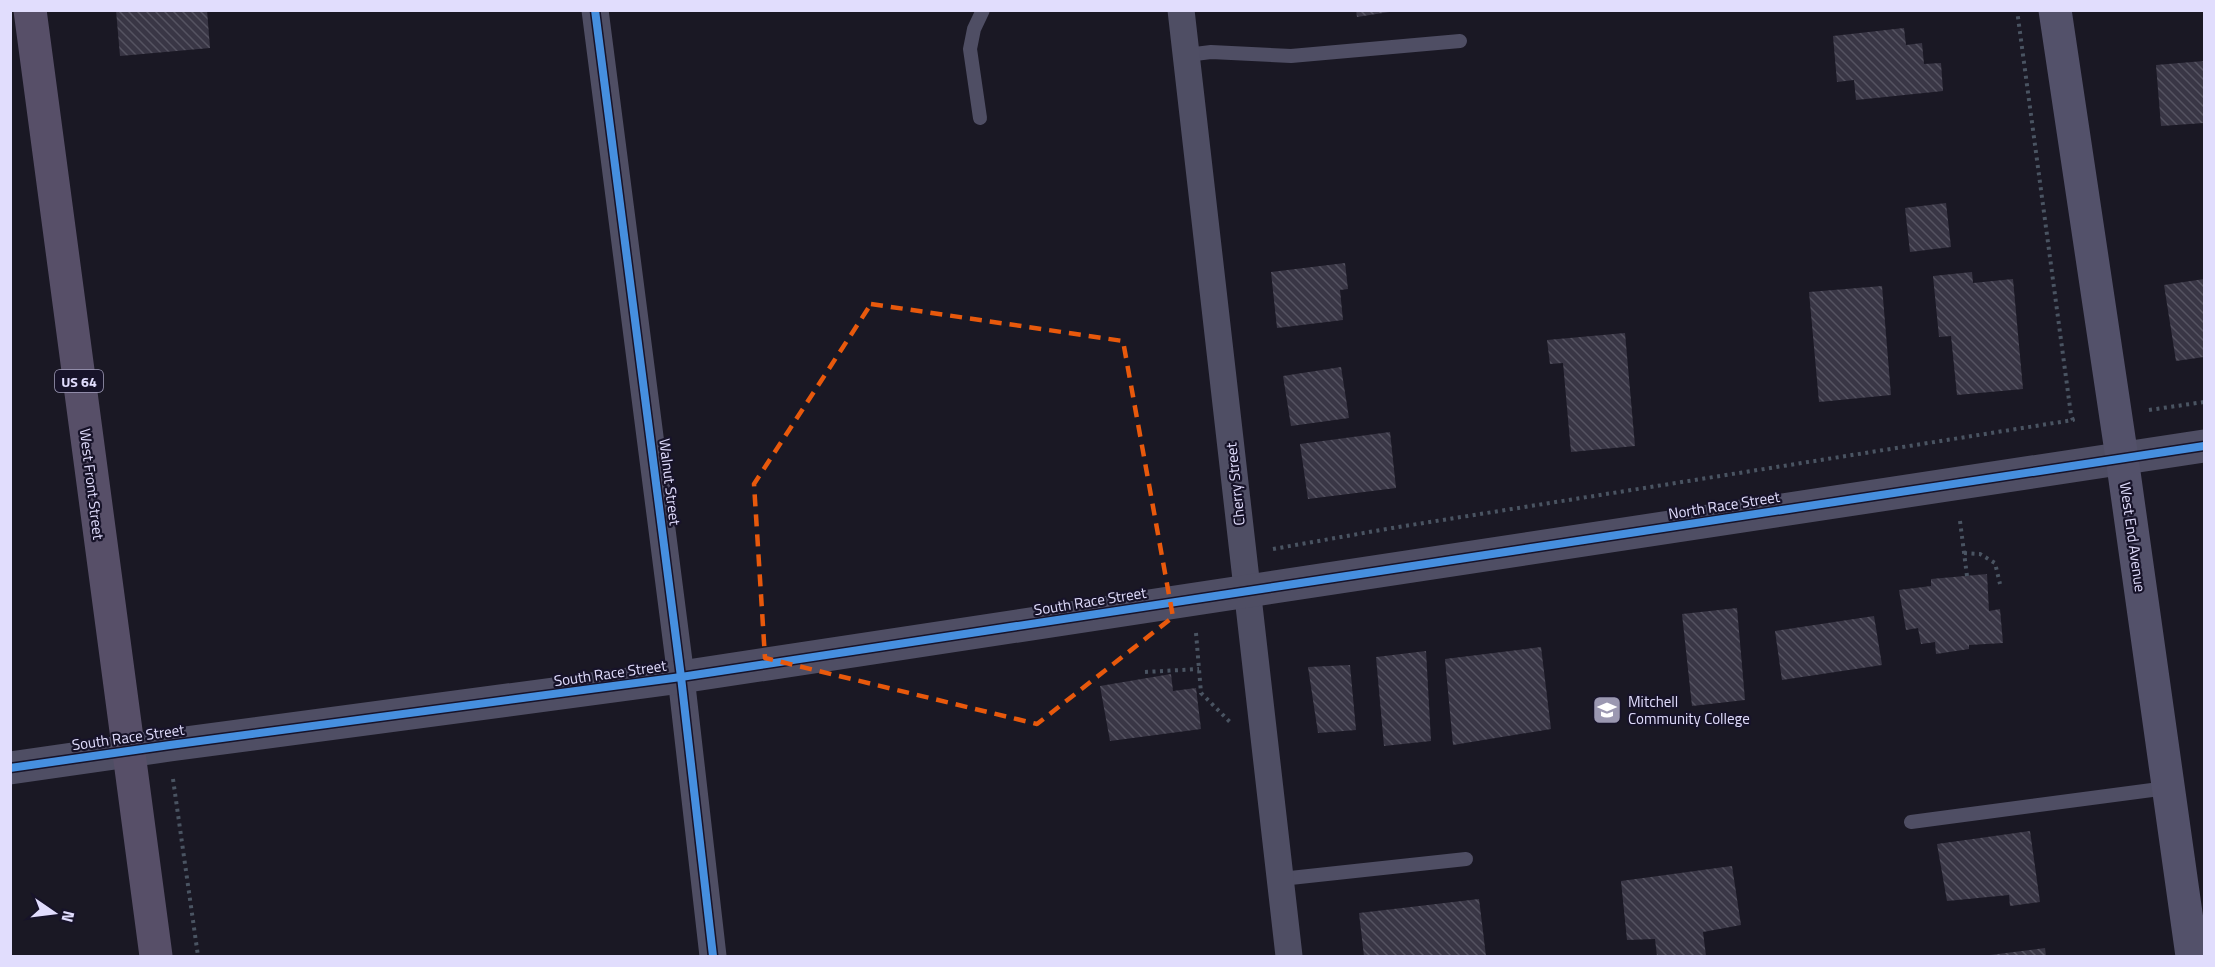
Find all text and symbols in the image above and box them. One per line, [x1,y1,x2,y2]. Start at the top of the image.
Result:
road number: US 64 [55,370,103,392]
street label: West Front Street [74,427,110,542]
street label: Walnut Street [653,437,687,527]
street label: Cherry Street [1219,441,1251,527]
street label: West End Avenue [2114,481,2152,593]
street label: North Race Street [1667,485,1782,525]
street label: South Race Street [1032,581,1149,621]
street label: South Race Street [552,654,668,692]
place label: Mitchell Community College [1628,690,1750,730]
school or university icon: Mitchell Community College [1591,694,1623,726]
street label: South Race Street [70,718,186,756]
north arrow [24,883,84,943]
text: N [56,908,82,925]

